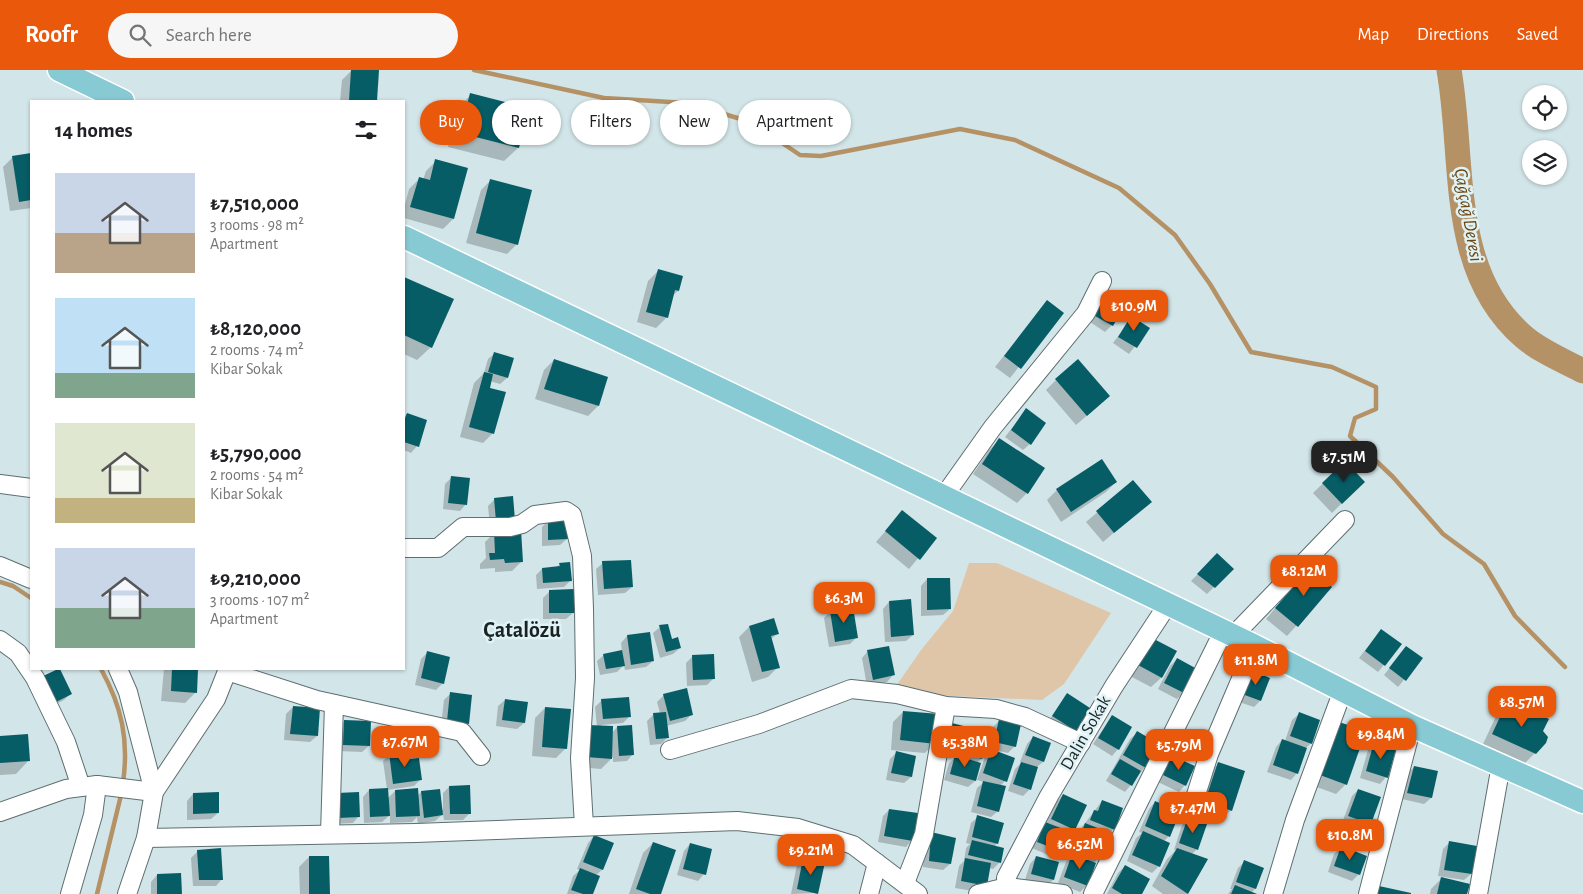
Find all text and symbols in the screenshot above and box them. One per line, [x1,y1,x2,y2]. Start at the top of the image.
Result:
search box [108,13,458,58]
icon: search [126,21,154,49]
text: Roofr [25,23,78,47]
text: Search here [166,26,252,45]
text: Map [1358,26,1389,44]
text: Directions [1417,26,1489,44]
text: Saved [1517,26,1558,44]
map controls [1522,85,1567,185]
button: locate [1522,85,1567,130]
chip: Buy [420,100,482,145]
chip: Rent [492,100,561,145]
chip: Filters [571,100,650,145]
chip: New [660,100,728,145]
chip: Apartment [738,100,851,145]
icon: filters [352,116,380,144]
text: 14 homes [55,120,133,141]
button: layers [1522,140,1567,185]
water label: Çağçağ Deresi [1450,167,1486,263]
icon: home [95,193,155,253]
text: ₺7,510,000 [210,193,299,214]
text: 3 rooms · 98 m² [210,217,304,233]
text: Apartment [210,236,278,252]
pin: ₺10.9M [1093,290,1175,332]
text: ₺10.9M [1111,298,1157,314]
icon: home [95,318,155,378]
text: ₺8,120,000 [210,318,301,339]
text: 2 rooms · 74 m² [210,342,304,358]
text: Kibar Sokak [210,361,283,377]
pin: ₺7.51M [1303,440,1385,483]
icon: home [95,443,155,503]
text: ₺5,790,000 [210,443,302,464]
text: ₺7.51M [1322,449,1366,465]
text: 2 rooms · 54 m² [210,467,304,483]
text: Kibar Sokak [210,486,283,502]
pin: ₺8.12M [1263,554,1345,597]
text: ₺8.12M [1281,563,1327,579]
icon: home [95,568,155,628]
text: ₺9,210,000 [210,568,301,589]
pin: ₺6.3M [809,582,879,624]
text: ₺6.3M [825,590,863,606]
text: 3 rooms · 107 m² [210,592,309,608]
text: Apartment [210,611,278,627]
district label: Çatalözü [483,619,561,641]
pin: ₺11.8M [1215,644,1297,686]
text: ₺11.8M [1234,652,1278,668]
pin: ₺8.57M [1481,686,1563,728]
street label: Dalin Sokak [1058,692,1115,773]
text: ₺8.57M [1499,694,1545,710]
pin: ₺9.84M [1340,718,1422,760]
pin: ₺7.67M [364,726,446,768]
pin: ₺5.38M [924,726,1006,768]
text: ₺9.84M [1357,726,1405,742]
pin: ₺5.79M [1138,728,1220,771]
text: ₺7.67M [382,734,428,750]
text: ₺5.38M [942,734,988,750]
text: ₺5.79M [1156,737,1202,753]
pin: ₺7.47M [1152,792,1234,834]
text: ₺7.47M [1170,800,1216,816]
pin: ₺10.8M [1309,818,1391,861]
text: ₺10.8M [1327,827,1373,843]
pin: ₺6.52M [1039,828,1121,870]
pin: ₺9.21M [770,834,852,876]
text: ₺6.52M [1057,836,1103,852]
text: ₺9.21M [789,842,833,858]

